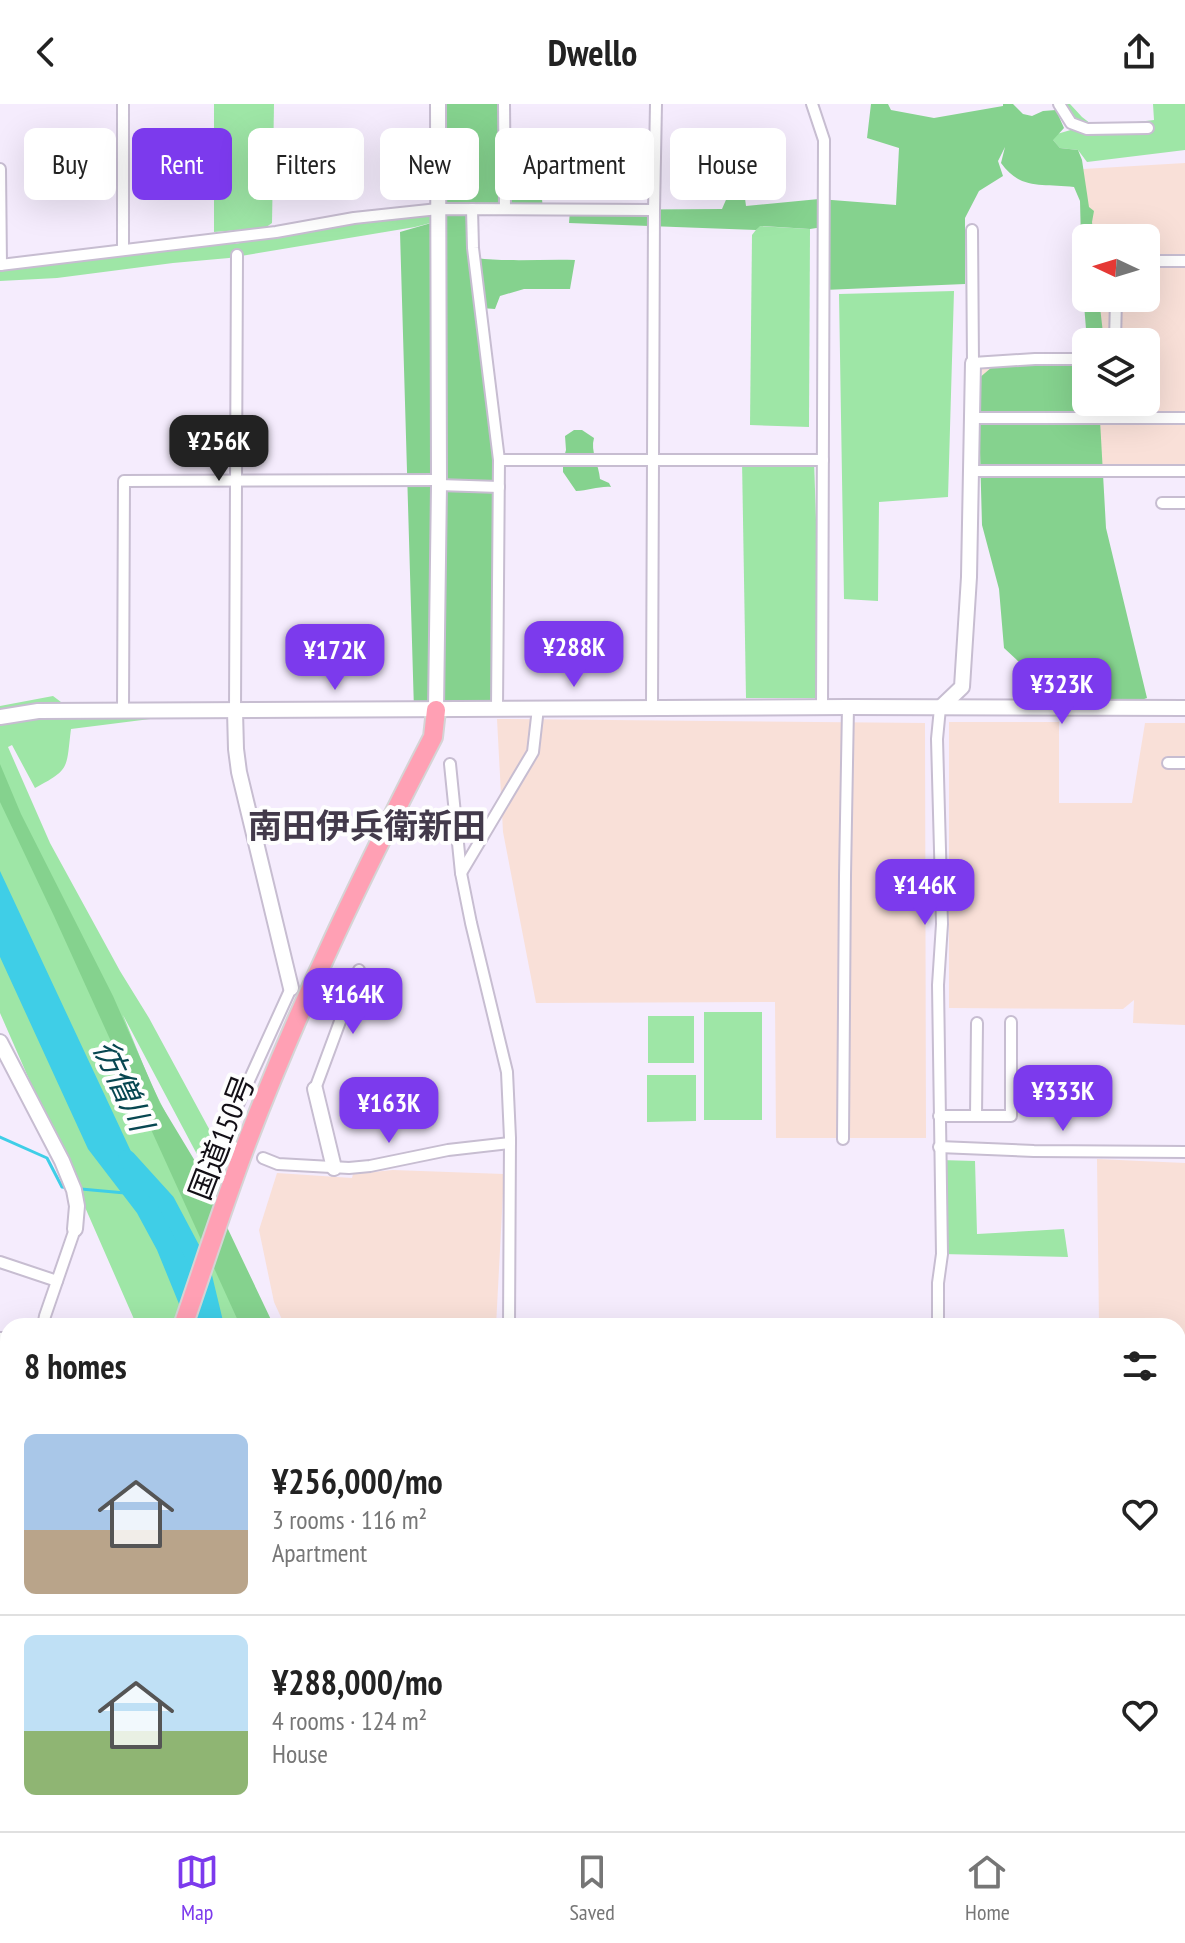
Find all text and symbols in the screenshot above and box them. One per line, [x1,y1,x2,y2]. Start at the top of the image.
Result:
text: Dwello [548,29,637,76]
icon: back [24,30,68,74]
icon: share [1117,30,1161,74]
chip: Buy [24,128,116,200]
chip: Rent [132,128,232,200]
chip: Filters [248,128,364,200]
chip: New [380,128,479,200]
chip: Apartment [495,128,654,200]
chip: House [670,128,786,200]
north arrow [1072,224,1160,312]
map controls [1072,224,1160,416]
button: layers [1072,328,1160,416]
pin: ¥256K [163,415,275,483]
text: ¥256K [187,424,251,457]
pin: ¥288K [518,621,630,689]
pin: ¥172K [279,624,391,692]
text: ¥288K [542,630,606,663]
text: ¥172K [303,633,367,666]
pin: ¥323K [1006,658,1118,726]
text: ¥323K [1030,667,1094,700]
district label: 南田伊兵衛新田 [248,803,486,847]
pin: ¥146K [869,859,981,927]
text: ¥146K [893,868,957,901]
pin: ¥164K [297,968,409,1036]
text: ¥164K [321,977,385,1010]
water label: 彷僧川 [85,1033,165,1140]
pin: ¥333K [1007,1065,1119,1133]
street label: 国道150号 [179,1069,263,1205]
text: ¥333K [1031,1074,1095,1107]
pin: ¥163K [333,1077,445,1145]
text: ¥163K [357,1086,421,1119]
text: 8 homes [24,1344,127,1388]
icon: filters [1118,1344,1162,1388]
text: ¥256,000/mo [272,1459,443,1503]
icon: home [88,1466,184,1562]
icon: heart [1118,1492,1162,1536]
text: 3 rooms · 116 m² [272,1503,427,1536]
text: Apartment [272,1536,367,1569]
text: ¥288,000/mo [272,1660,443,1704]
icon: home [88,1667,184,1763]
icon: heart [1118,1693,1162,1737]
text: 4 rooms · 124 m² [272,1704,427,1737]
text: House [272,1737,328,1770]
tab: Map [175,1850,219,1926]
tab: Saved [569,1850,615,1926]
tab: Home [965,1850,1010,1926]

